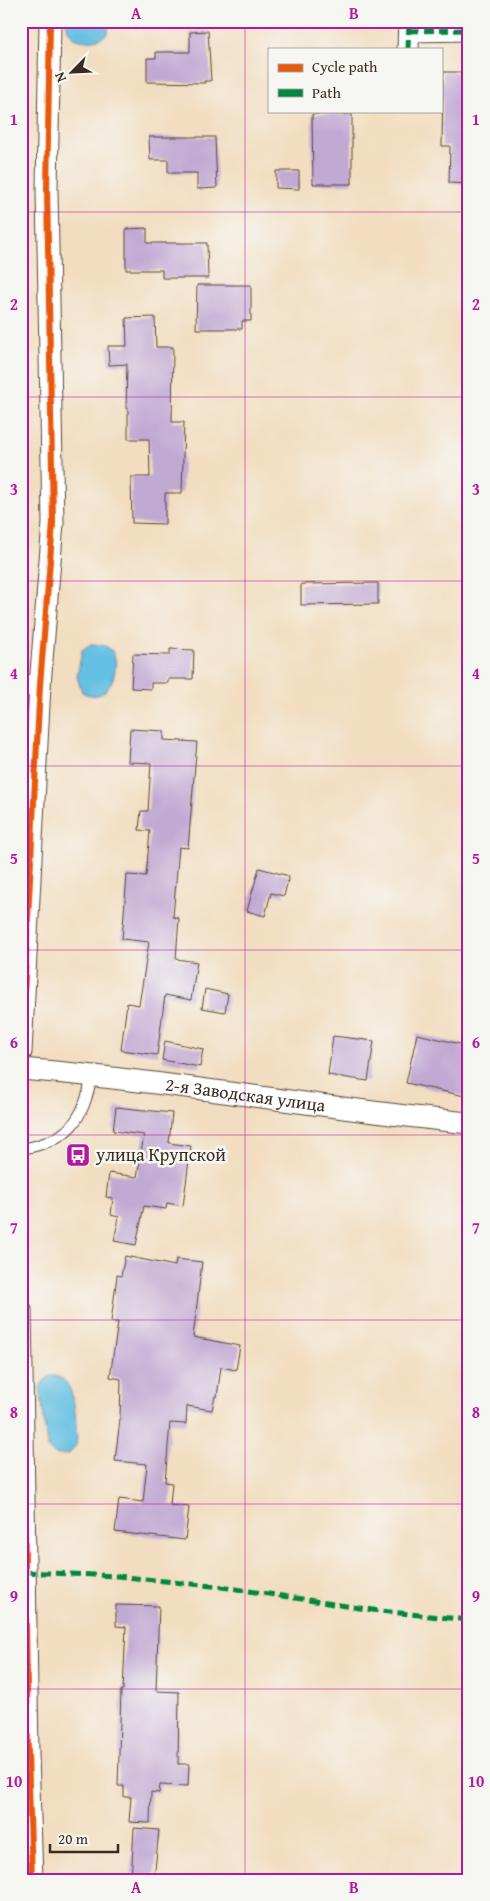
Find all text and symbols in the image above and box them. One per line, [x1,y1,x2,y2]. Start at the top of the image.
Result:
text: A [131,1,142,25]
text: B [349,1,359,25]
north arrow [48,48,98,98]
legend [268,48,442,112]
text: Cycle path [312,56,378,77]
text: N [49,68,71,86]
text: Path [312,82,341,103]
text: 1 [10,107,18,131]
text: 1 [472,107,480,131]
text: 2 [10,292,18,316]
text: 2 [472,292,480,316]
text: 3 [10,477,18,501]
text: 3 [472,477,480,501]
text: 4 [10,661,18,685]
text: 4 [472,661,480,685]
text: 5 [10,846,18,870]
text: 5 [472,846,480,870]
text: 6 [10,1030,18,1054]
text: 6 [472,1030,480,1054]
street label: 2-я Заводская улица [164,1070,328,1119]
place label: улица Крупской [95,1141,226,1168]
bus stop icon: улица Крупской [65,1142,91,1168]
text: 7 [10,1215,18,1239]
text: 7 [472,1215,480,1239]
text: 8 [10,1400,18,1424]
text: 8 [472,1400,480,1424]
text: 9 [10,1584,18,1608]
text: 9 [472,1584,480,1608]
text: 10 [6,1769,22,1793]
text: 10 [468,1769,484,1793]
scale bar [50,1821,118,1853]
text: 20 m [58,1828,89,1849]
text: A [131,1875,142,1899]
text: B [349,1875,359,1899]

